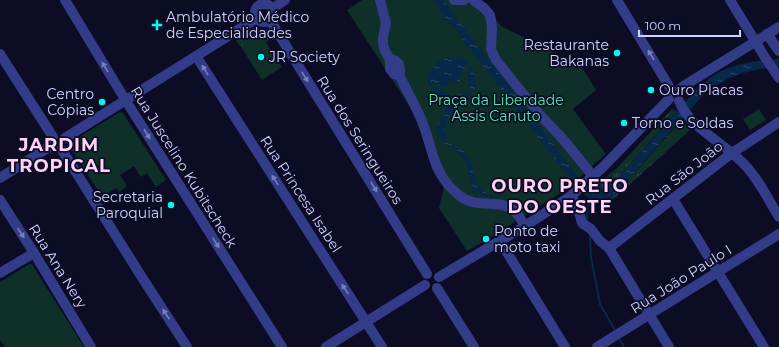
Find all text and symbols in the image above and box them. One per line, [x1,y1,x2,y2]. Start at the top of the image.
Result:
place label: Ambulatório Médico de Especialidades [166,8,310,42]
scale bar [639,12,740,38]
text: 100 m [645,18,681,33]
marker: Ambulatório Médico de Especialidades [151,19,163,31]
place label: Restaurante Bakanas [524,36,609,70]
place label: JR Society [268,48,340,66]
marker: Restaurante Bakanas [612,48,622,58]
one-way arrow [647,49,654,61]
marker: JR Society [256,52,266,62]
one-way arrow [102,61,109,73]
one-way arrow [202,64,209,76]
one-way arrow [301,72,309,82]
street label: Rua dos Seringueiros [313,72,407,208]
place label: Ouro Placas [659,81,743,99]
street label: Rua Juscelino Kubitscheck [127,83,241,252]
place label: Centro Cópias [47,85,94,119]
marker: Ouro Placas [646,85,656,95]
park label: Praça da Liberdade Assis Canuto [428,91,564,125]
marker: Centro Cópias [97,97,107,107]
place label: Torno e Soldas [632,114,733,132]
marker: Torno e Soldas [619,118,629,128]
one-way arrow [143,128,150,140]
street label: Rua Princesa Isabel [256,132,346,256]
district label: JARDIM TROPICAL [7,134,111,177]
street label: Rua São João [642,137,727,209]
one-way arrow [271,174,278,186]
district label: OURO PRETO DO OESTE [491,175,629,218]
one-way arrow [370,182,377,193]
place label: Secretaria Paroquial [93,188,163,222]
marker: Secretaria Paroquial [166,200,176,210]
street label: Rua Ana Nery [25,221,91,312]
place label: Ponto de moto taxi [494,222,560,256]
one-way arrow [17,228,25,238]
marker: Ponto de moto taxi [481,234,491,244]
one-way arrow [213,238,220,249]
street label: Rua João Paulo I [627,241,735,317]
one-way arrow [341,284,349,294]
one-way arrow [162,309,170,320]

